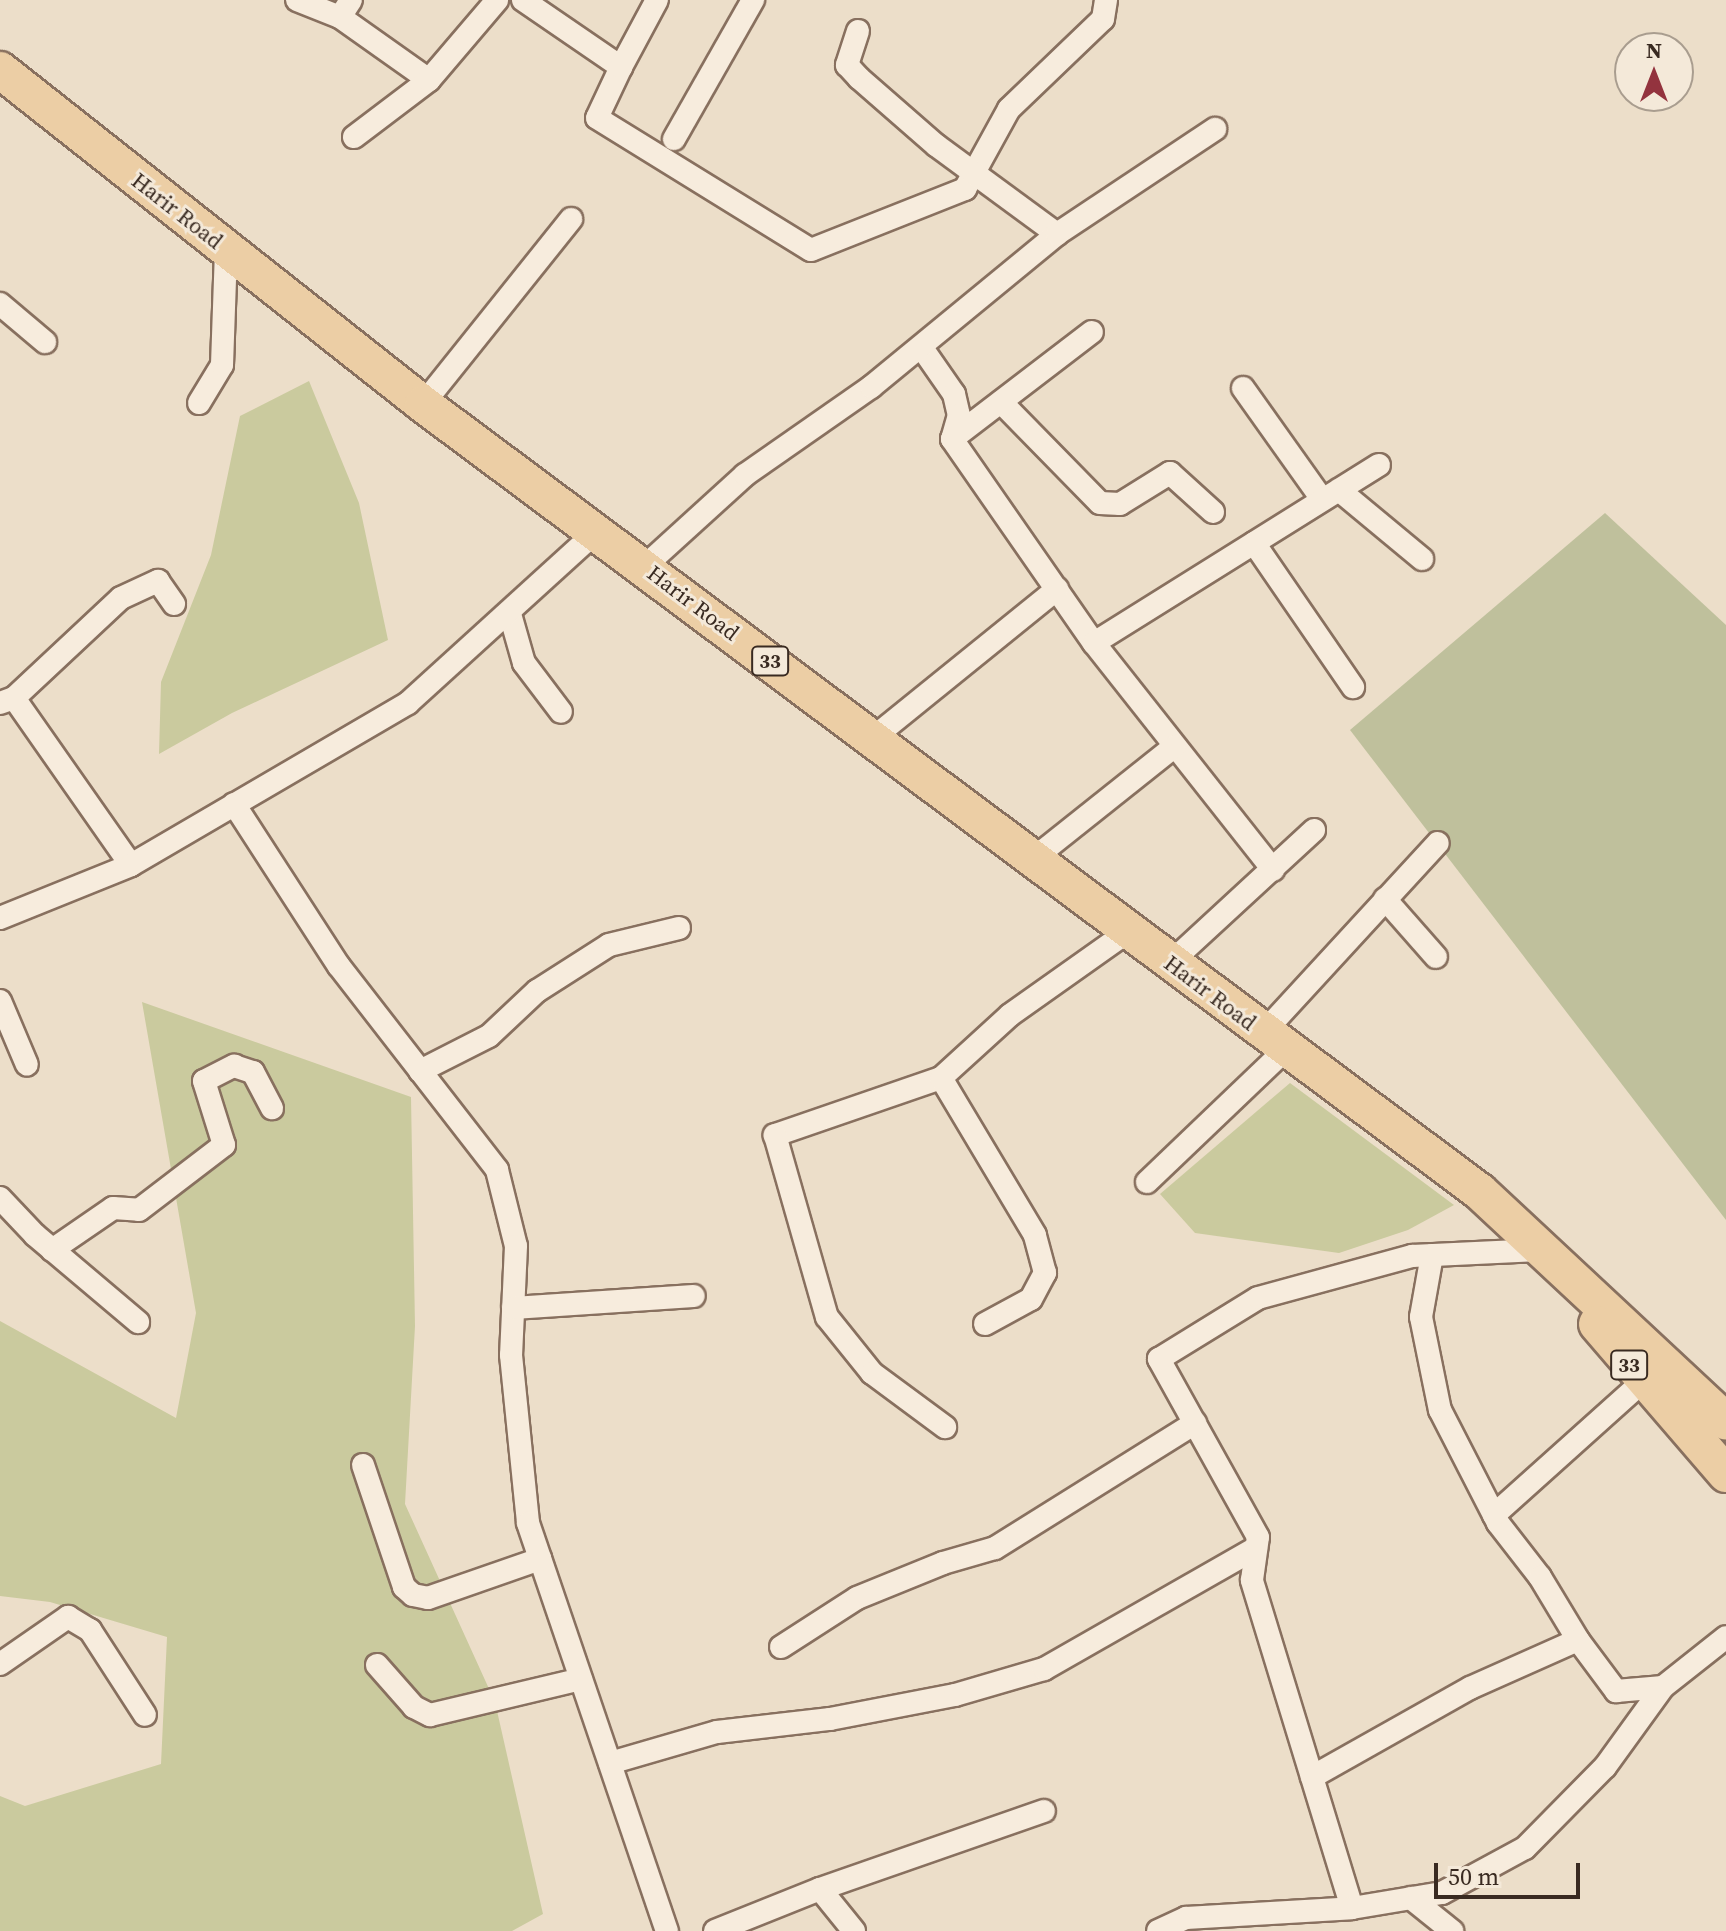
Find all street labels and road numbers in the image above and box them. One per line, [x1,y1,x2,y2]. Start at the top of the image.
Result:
street label: Harir Road [126,167,228,255]
street label: Harir Road [642,560,744,646]
road number: 33 [750,645,790,677]
street label: Harir Road [1159,950,1261,1036]
road number: 33 [1609,1349,1649,1381]

